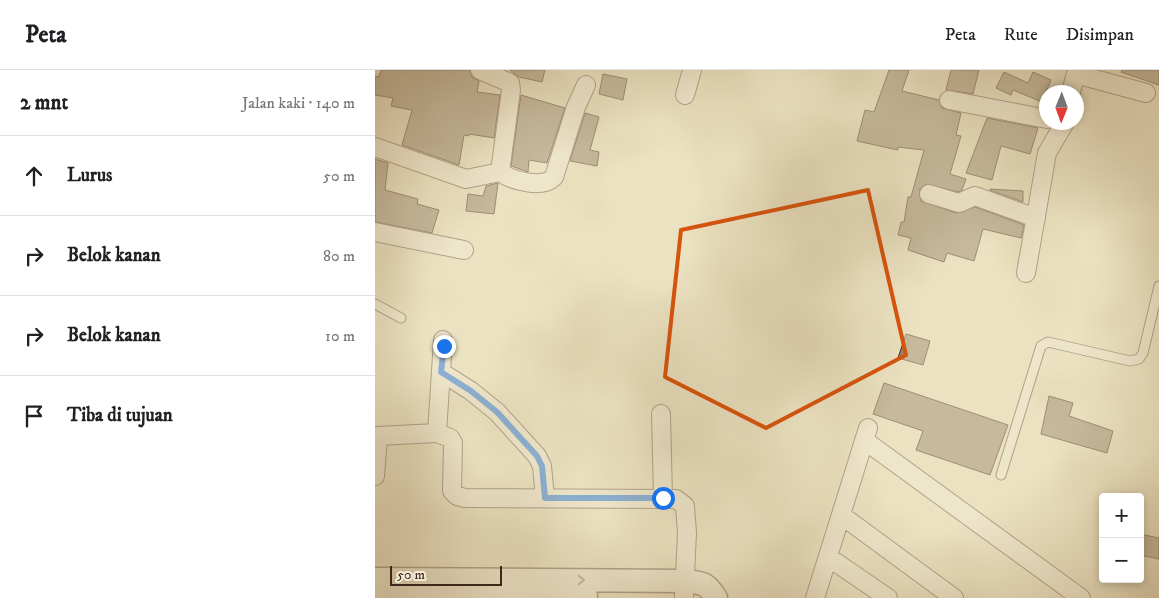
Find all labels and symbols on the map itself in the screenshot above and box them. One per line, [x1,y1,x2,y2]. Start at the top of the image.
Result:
north arrow [1039,85,1084,130]
route end [433,335,456,358]
route start [652,487,675,510]
scale bar [390,563,503,586]
one-way arrow [578,575,585,585]

